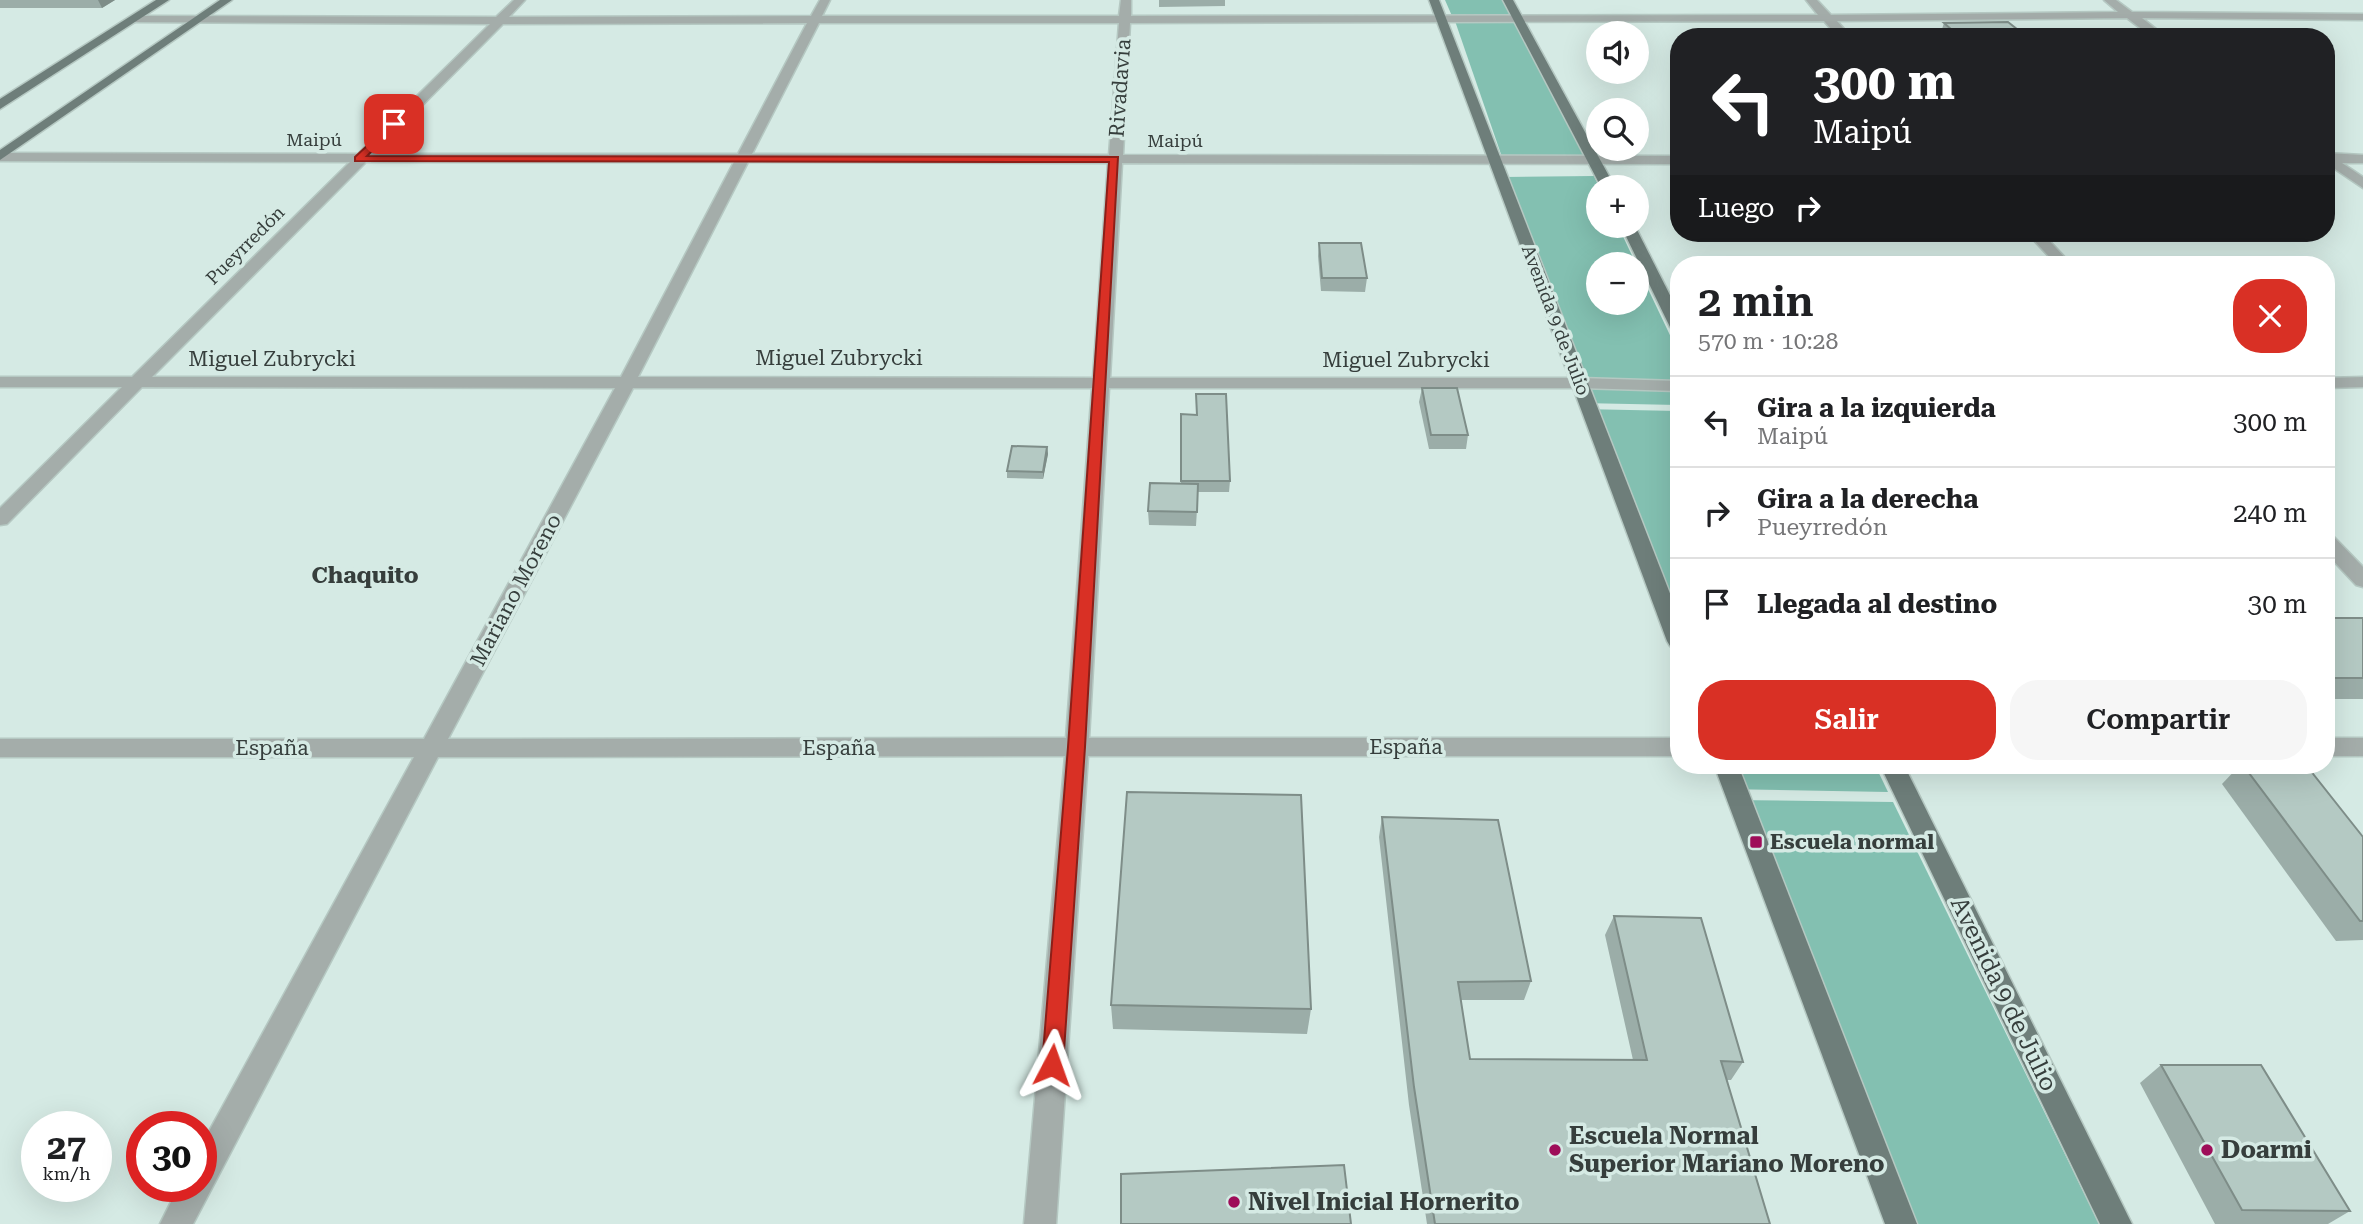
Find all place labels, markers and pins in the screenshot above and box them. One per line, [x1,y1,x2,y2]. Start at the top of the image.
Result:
pin [364,94,424,154]
place label: Escuela normal [1770,830,1934,854]
marker: Escuela normal [1748,834,1764,850]
place label: Escuela Normal Superior Mariano Moreno [1569,1122,1885,1178]
place label: Doarmi [2221,1136,2312,1164]
marker: Escuela Normal Superior Mariano Moreno [1547,1142,1563,1158]
marker: Doarmi [2199,1142,2215,1158]
place label: Nivel Inicial Hornerito [1248,1188,1519,1216]
marker: Nivel Inicial Hornerito [1226,1194,1242,1210]

